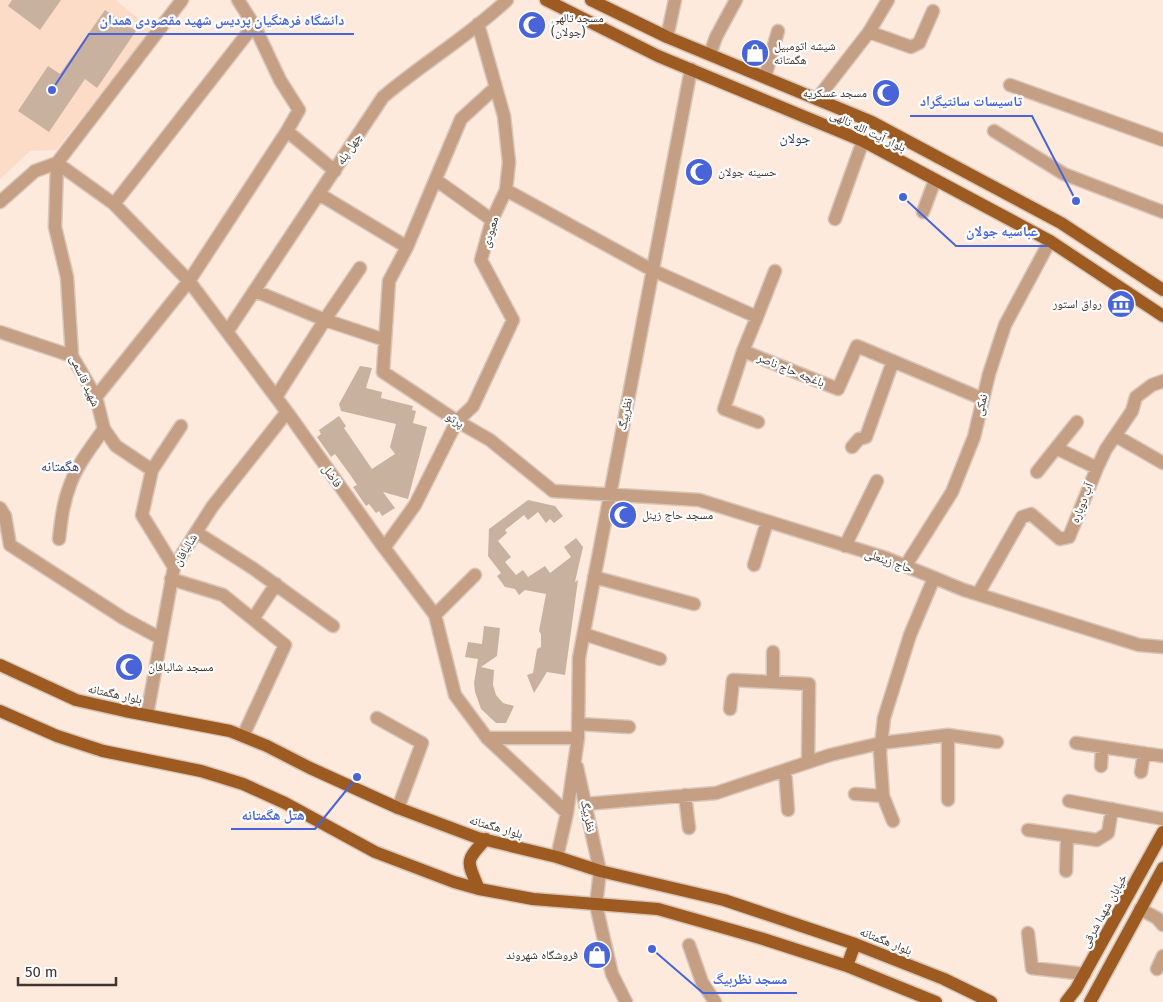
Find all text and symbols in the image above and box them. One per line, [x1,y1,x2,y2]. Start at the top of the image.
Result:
callout: دانشگاه فرهنگیان پردیس شهید مقصودی همدان [89,5,354,34]
mosque icon: مسجد تالهی (جولان) [517,10,547,40]
place label: مسجد تالهی (جولان) [551,11,604,39]
text: دانشگاه فرهنگیان پردیس شهید مقصودی همدان [100,12,344,29]
shop icon: شیشه اتومبیل هگمتانه [740,38,770,68]
place label: شیشه اتومبیل هگمتانه [774,39,836,67]
mosque icon: مسجد عسکریه [871,78,901,108]
place label: مسجد عسکریه [803,86,867,100]
callout: تاسیسات سانتیگراد [910,87,1032,116]
text: تاسیسات سانتیگراد [920,93,1022,110]
street label: بلوار آیت الله تالهی [828,107,908,155]
street label: چهل پله [333,130,365,167]
district label: جولان [780,130,811,147]
mosque icon: حسینه جولان [684,157,714,187]
place label: حسینه جولان [718,165,777,179]
street label: معبودی [479,215,502,249]
callout: عباسیه جولان [956,217,1048,246]
text: عباسیه جولان [966,223,1038,240]
museum icon: رواق استور [1106,289,1136,319]
place label: رواق استور [1052,297,1102,311]
street label: باغچه حاج ناصر [754,350,827,390]
street label: شهید قاسمی [67,353,103,409]
street label: نمکی [972,393,990,417]
street label: نظربیگ [615,397,635,431]
street label: پرتو [443,409,467,431]
district label: هگمتانه [41,458,79,475]
street label: فاضل [319,462,345,490]
street label: آب دوباره [1068,480,1097,525]
mosque icon: مسجد حاج زینل [608,500,638,530]
place label: مسجد حاج زینل [642,508,713,522]
street label: شالبافان [170,531,200,569]
street label: حاج زینعلی [863,546,915,576]
mosque icon: مسجد شالبافان [114,652,144,682]
place label: مسجد شالبافان [148,660,213,674]
street label: بلوار هگمتانه [86,681,143,707]
street label: نظربیگ [577,799,598,833]
callout: هتل هگمتانه [231,800,315,829]
text: هتل هگمتانه [241,807,305,824]
street label: بلوار هگمتانه [467,813,524,842]
street label: خیابان شهدا شرقی [1078,872,1130,950]
street label: بلوار هگمتانه [858,924,914,958]
shop icon: فروشگاه شهروند [582,940,612,970]
place label: فروشگاه شهروند [506,948,578,962]
scale bar [18,954,115,986]
text: 50 m [25,963,58,981]
callout: مسجد نظربیگ [703,964,797,993]
text: مسجد نظربیگ [713,971,787,988]

